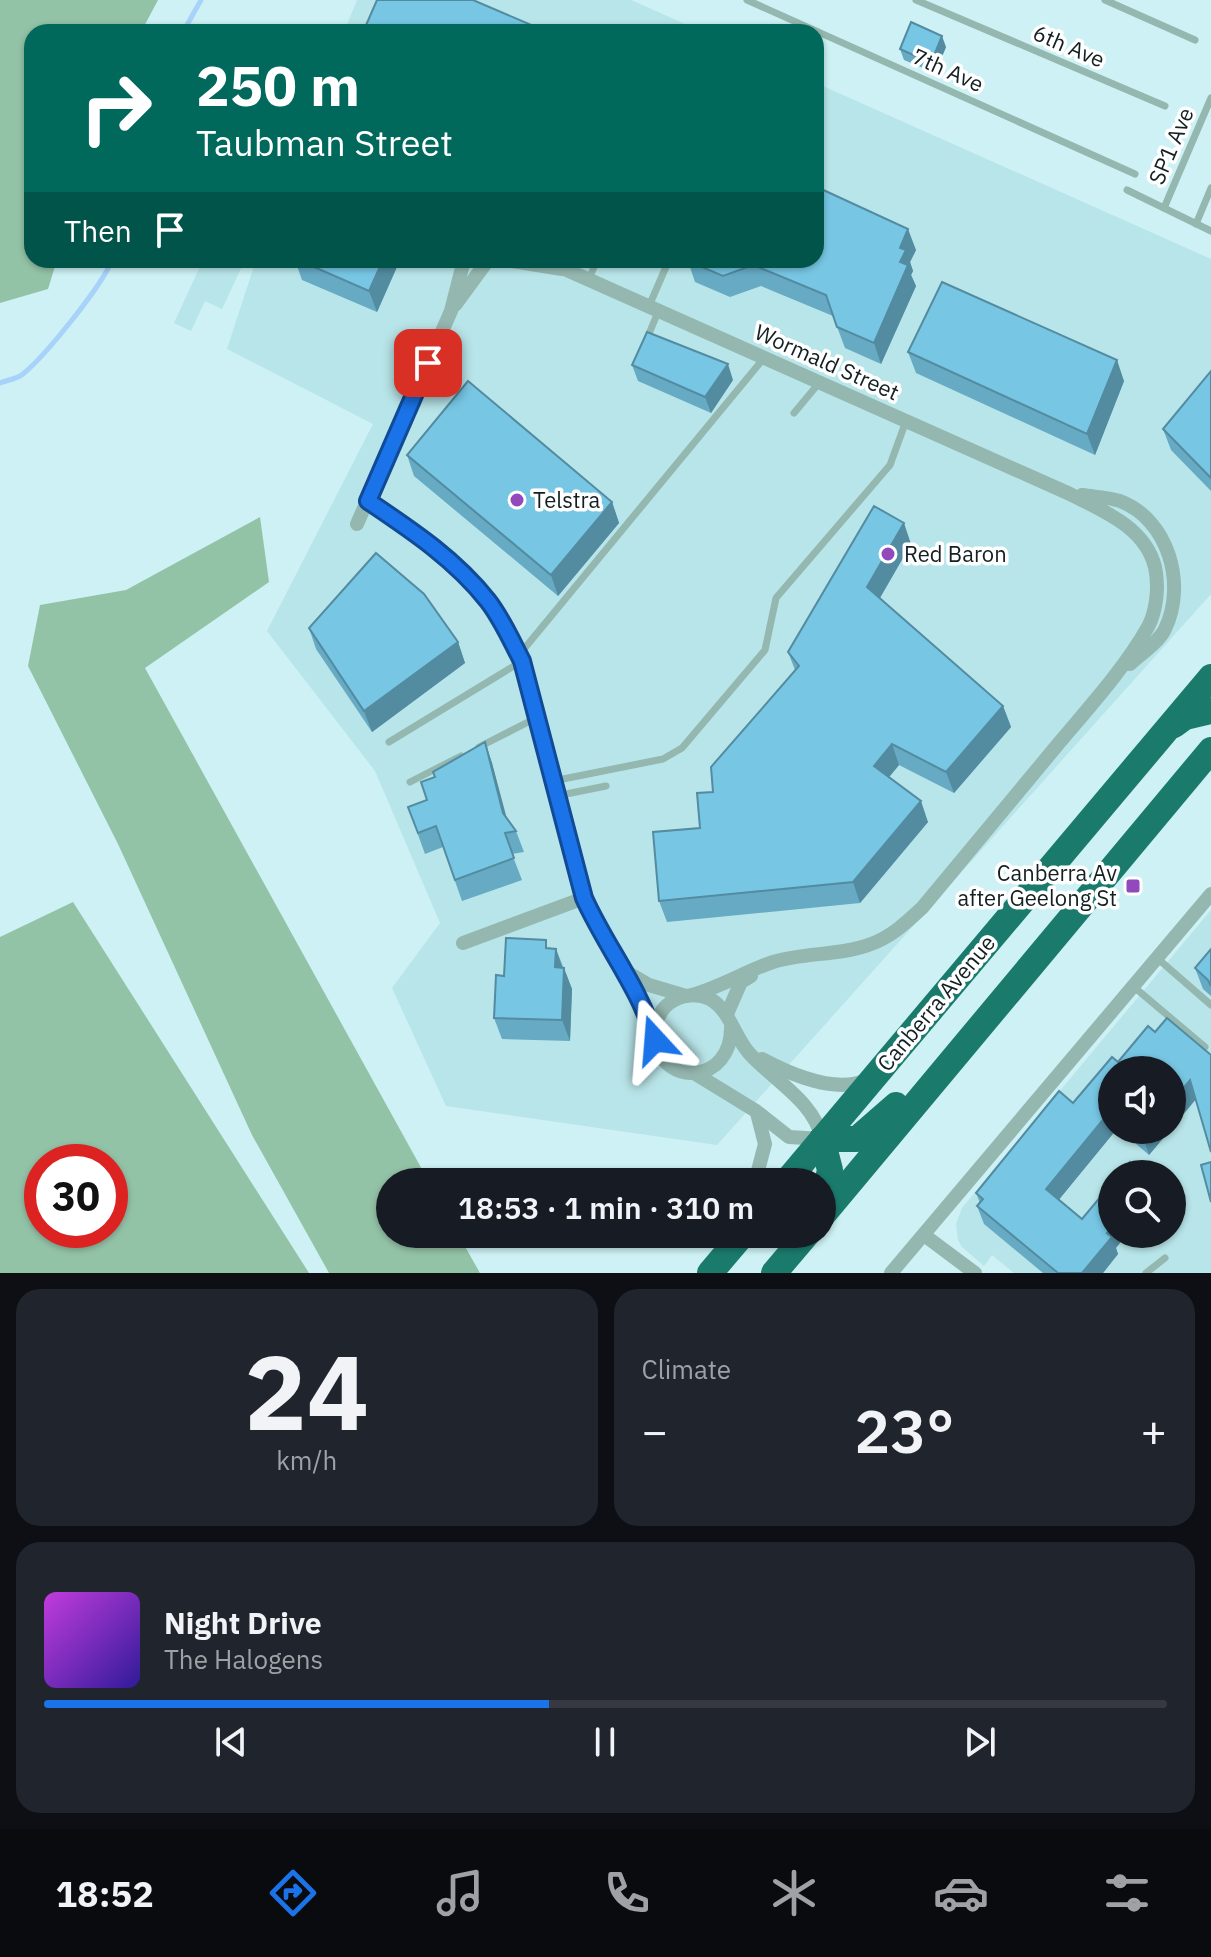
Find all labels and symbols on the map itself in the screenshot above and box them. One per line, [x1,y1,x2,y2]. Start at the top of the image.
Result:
street label: 6th Ave [1029,18,1109,74]
street label: 7th Ave [908,41,988,98]
street label: SP1 Ave [1141,103,1200,189]
street label: Wormald Street [751,317,904,406]
pin [394,329,462,397]
place label: Telstra [533,485,600,514]
marker: Telstra [508,491,526,509]
place label: Red Baron [904,539,1007,568]
marker: Red Baron [879,545,897,563]
place label: Canberra Av after Geelong St [958,858,1117,912]
marker: Canberra Av after Geelong St [1124,877,1142,895]
street label: Canberra Avenue [870,929,1001,1077]
position arrow [613,998,697,1082]
speed limit sign: 30 [24,1144,128,1248]

